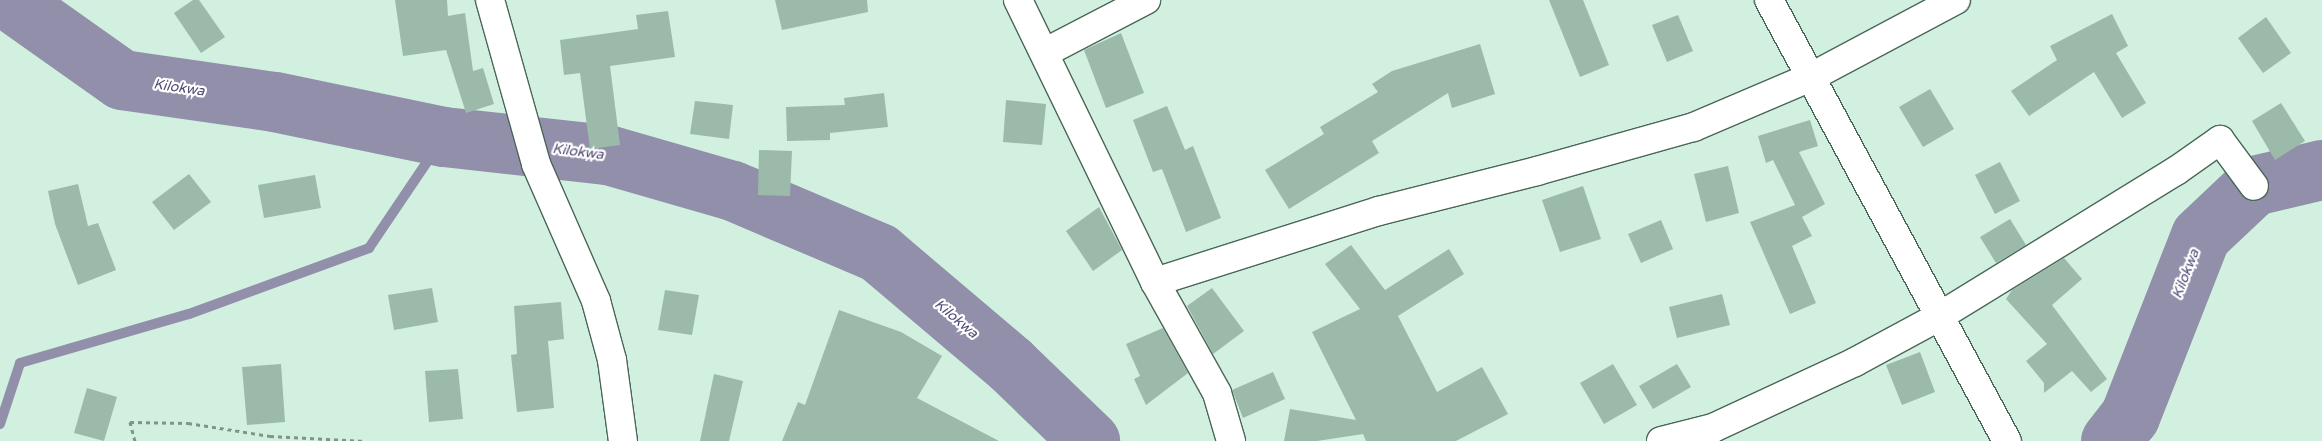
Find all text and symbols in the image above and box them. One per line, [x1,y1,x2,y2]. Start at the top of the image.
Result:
water label: Kilokwa [152,76,206,100]
water label: Kilokwa [551,141,605,163]
water label: Kilokwa [2169,247,2203,301]
water label: Kilokwa [931,296,981,342]

